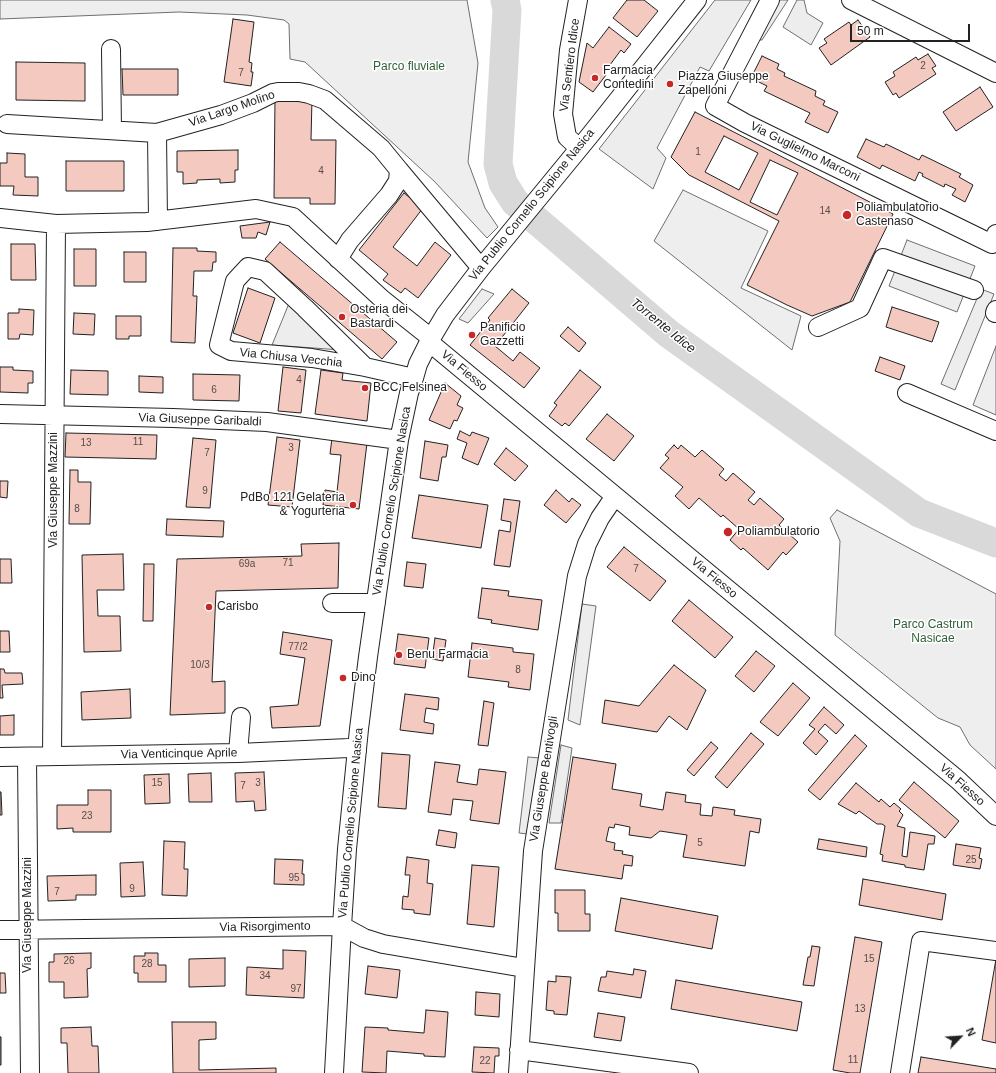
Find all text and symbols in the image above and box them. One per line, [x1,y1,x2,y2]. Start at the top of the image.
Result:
scale bar [852,16,972,42]
street label: Via Sentiero Idice [557,18,583,112]
text: 50 m [857,24,884,38]
park label: Parco fluviale [373,60,445,74]
house number: 2 [920,60,926,72]
place label: Farmacia Contedini [603,64,654,92]
house number: 7 [238,67,244,79]
place label: Piazza Giuseppe Zapelloni [678,70,769,98]
marker: Farmacia Contedini [590,73,600,83]
marker: Piazza Giuseppe Zapelloni [665,79,675,89]
street label: Via Largo Molino [187,88,277,130]
street label: Via Guglielmo Marconi [748,119,862,185]
street label: Via Publio Cornelio Scipione Nasica [466,126,598,284]
house number: 1 [695,146,701,158]
house number: 4 [318,165,324,177]
place label: Poliambulatorio Castenaso [856,201,939,229]
house number: 14 [819,205,831,217]
marker: Poliambulatorio Castenaso [841,209,853,221]
water label: Torrente Idice [627,295,699,357]
place label: Osteria dei Bastardi [350,303,408,331]
marker: Osteria dei Bastardi [337,312,347,322]
place label: Panificio Gazzetti [480,321,525,349]
marker: Panificio Gazzetti [467,330,477,340]
street label: Via Chiusa Vecchia [239,345,343,371]
street label: Via Fiesso [438,348,490,394]
house number: 4 [296,374,302,386]
place label: BCC Felsinea [373,381,447,395]
marker: BCC Felsinea [360,383,370,393]
house number: 6 [211,384,217,396]
street label: Via Publio Cornelio Scipione Nasica [370,405,414,597]
street label: Via Giuseppe Garibaldi [138,411,262,429]
street label: Via Giuseppe Mazzini [47,432,61,548]
house number: 11 [133,436,143,448]
house number: 13 [80,437,92,449]
house number: 3 [288,442,294,454]
house number: 7 [204,447,210,459]
house number: 9 [202,485,208,497]
place label: PdBo 121 Gelateria & Yogurteria [240,491,345,519]
marker: PdBo 121 Gelateria & Yogurteria [348,500,358,510]
house number: 8 [74,503,80,515]
place label: Poliambulatorio [737,525,820,539]
marker: Poliambulatorio [722,526,734,538]
street label: Via Fiesso [688,555,740,601]
house number: 71 [282,557,294,569]
house number: 69a [239,558,255,570]
house number: 7 [633,563,639,575]
place label: Carisbo [217,600,258,614]
marker: Carisbo [204,602,214,612]
park label: Parco Castrum Nasicae [893,618,973,646]
house number: 77/2 [288,641,308,653]
place label: Benu Farmacia [407,648,488,662]
marker: Benu Farmacia [394,650,404,660]
house number: 10/3 [190,659,210,671]
house number: 8 [515,664,521,676]
place label: Dino [351,671,376,685]
marker: Dino [338,673,348,683]
street label: Via Giuseppe Bentivogli [527,715,561,843]
street label: Via Publio Cornelio Scipione Nasica [335,727,367,919]
street label: Via Venticinque Aprile [121,746,237,762]
street label: Via Fiesso [936,761,988,809]
house number: 15 [151,777,163,789]
house number: 3 [255,777,261,789]
house number: 7 [240,780,246,792]
house number: 23 [81,810,93,822]
house number: 5 [697,837,703,849]
house number: 25 [965,854,977,866]
street label: Via Giuseppe Mazzini [21,857,35,973]
house number: 95 [288,872,300,884]
house number: 9 [129,883,135,895]
house number: 7 [54,886,60,898]
street label: Via Risorgimento [219,919,311,935]
house number: 15 [863,953,875,965]
house number: 26 [63,955,75,967]
house number: 28 [141,958,153,970]
house number: 34 [259,970,271,982]
house number: 97 [290,983,302,995]
house number: 13 [854,1003,866,1015]
north arrow [940,1017,980,1057]
text: N [964,1026,978,1038]
house number: 11 [848,1054,858,1066]
house number: 22 [479,1055,491,1067]

